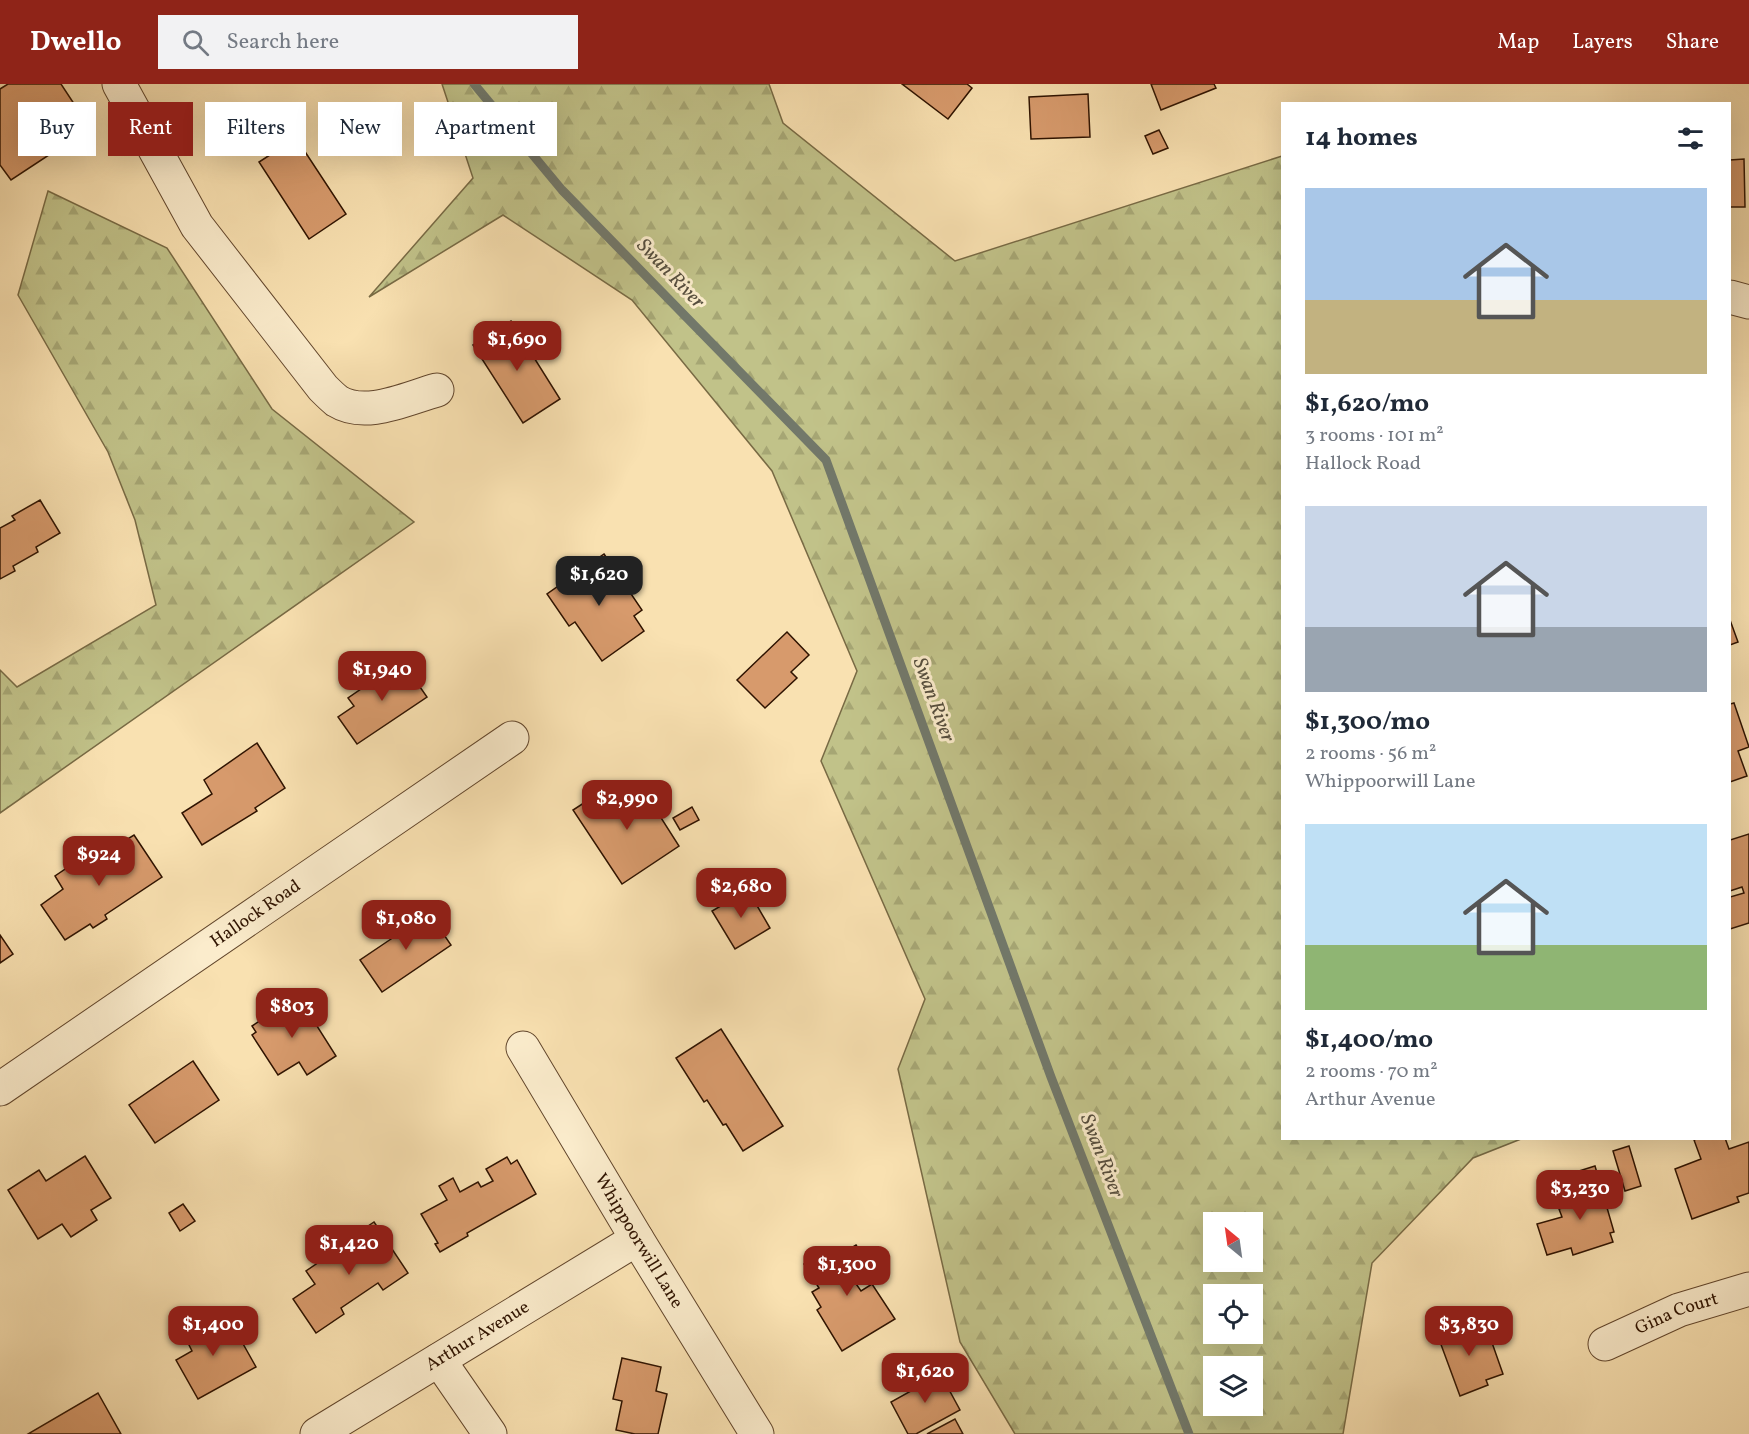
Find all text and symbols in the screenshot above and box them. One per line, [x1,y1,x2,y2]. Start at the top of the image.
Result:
search box [158,15,578,69]
text: Dwello [30,23,122,62]
icon: search [179,26,212,59]
text: Search here [227,27,339,58]
text: Map [1497,28,1539,57]
text: Layers [1572,28,1633,57]
text: Share [1666,28,1719,57]
chip: Buy [18,102,96,156]
chip: Rent [108,102,193,156]
chip: Filters [205,102,306,156]
chip: New [318,102,402,156]
chip: Apartment [414,102,557,156]
text: 14 homes [1305,120,1418,156]
icon: filters [1674,122,1707,155]
icon: home [1452,227,1560,335]
water label: Swan River [629,233,711,316]
pin: $1,690 [468,321,566,372]
text: $1,690 [487,326,547,354]
text: $1,620/mo [1305,386,1429,422]
text: 3 rooms · 101 m² [1305,422,1444,450]
text: Hallock Road [1305,450,1421,478]
icon: home [1452,545,1560,653]
pin: $1,620 [550,556,648,607]
text: $1,620 [570,561,628,589]
pin: $1,940 [333,651,431,702]
water label: Swan River [905,654,961,746]
text: $1,940 [352,656,412,684]
text: $1,300/mo [1305,704,1430,740]
text: 2 rooms · 56 m² [1305,740,1436,768]
text: Whippoorwill Lane [1305,768,1475,796]
pin: $2,990 [578,780,676,831]
text: $2,990 [596,785,658,813]
pin: $924 [63,836,135,887]
text: $924 [77,841,121,869]
icon: home [1452,863,1560,971]
pin: $2,680 [692,868,790,919]
text: $2,680 [710,873,772,901]
street label: Hallock Road [205,874,306,954]
pin: $1,080 [357,900,455,951]
text: $1,080 [376,905,436,933]
pin: $803 [256,988,328,1039]
text: $803 [270,993,314,1021]
text: $1,400/mo [1305,1022,1433,1058]
text: 2 rooms · 70 m² [1305,1058,1438,1086]
text: Arthur Avenue [1305,1086,1435,1114]
water label: Swan River [1072,1110,1130,1202]
street label: Whippoorwill Lane [588,1169,689,1313]
pin: $3,230 [1531,1170,1629,1221]
text: $3,230 [1550,1175,1610,1203]
north arrow [1203,1212,1263,1272]
map controls [1203,1212,1263,1416]
pin: $1,420 [300,1225,398,1276]
text: $1,420 [319,1230,379,1258]
pin: $1,300 [798,1246,896,1297]
text: $1,300 [817,1251,877,1279]
button: locate [1203,1284,1263,1344]
street label: Gina Court [1631,1286,1721,1341]
street label: Arthur Avenue [421,1295,534,1377]
pin: $1,400 [164,1306,262,1357]
pin: $3,830 [1420,1306,1518,1357]
text: $1,400 [182,1311,244,1339]
text: $3,830 [1439,1311,1499,1339]
pin: $1,620 [876,1353,974,1404]
button: layers [1203,1356,1263,1416]
text: $1,620 [896,1358,954,1386]

